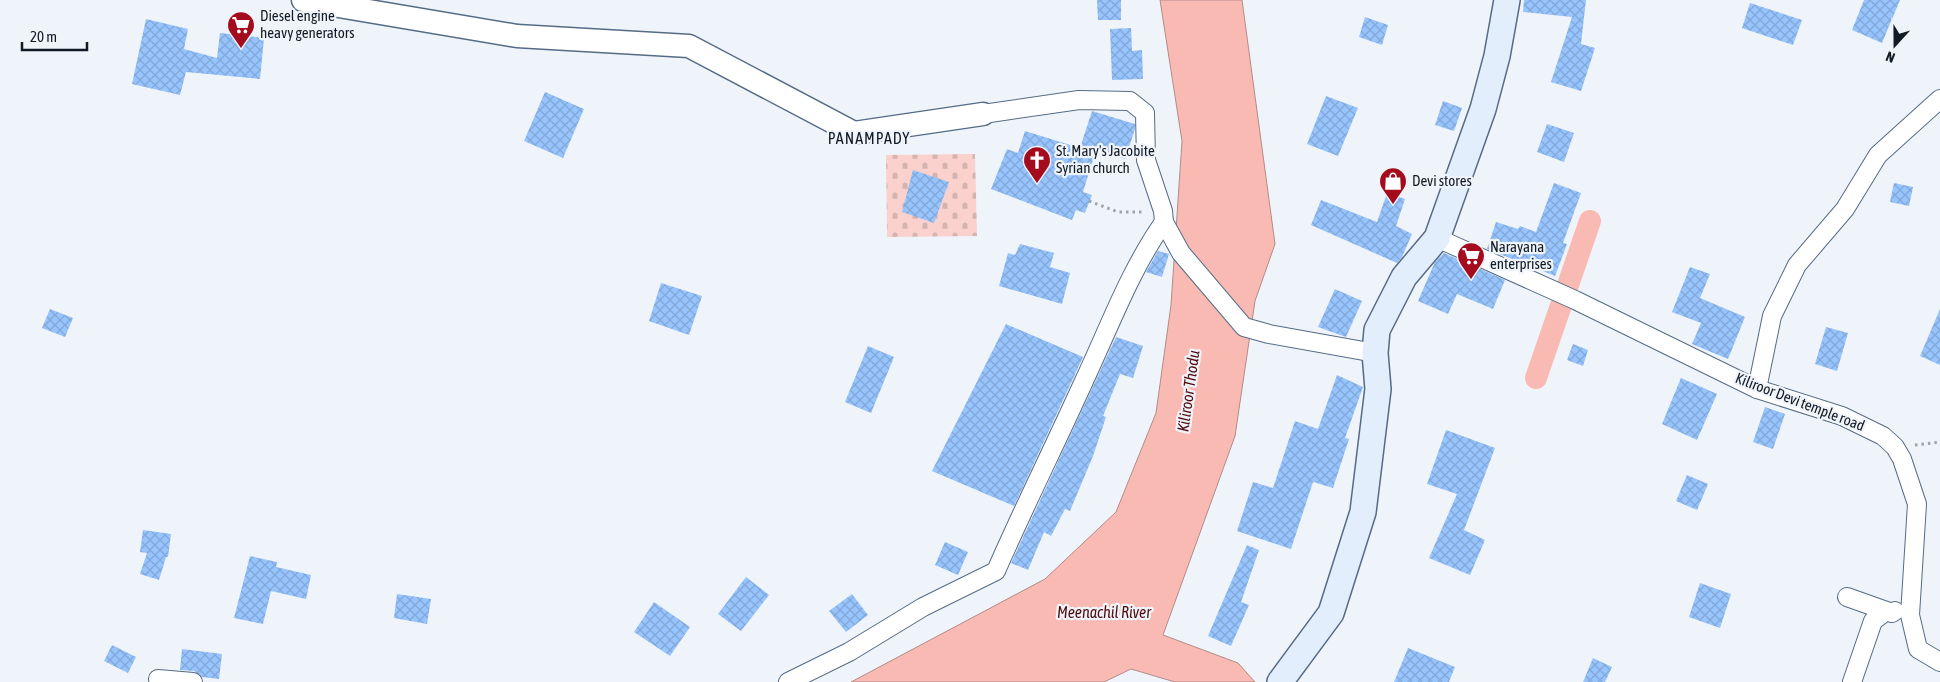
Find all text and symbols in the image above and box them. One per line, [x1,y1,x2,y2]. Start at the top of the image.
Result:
place label: Diesel engine heavy generators [260,7,355,41]
supermarket icon: Diesel engine heavy generators [226,10,256,49]
scale bar [22,20,88,52]
north arrow [1870,20,1920,70]
text: 20 m [30,28,57,45]
text: N [1884,48,1897,66]
district label: PANAMPADY [828,129,910,147]
place label: St. Mary's Jacobite Syrian church [1056,142,1155,176]
church icon: St. Mary's Jacobite Syrian church [1022,145,1052,184]
shop icon: Devi stores [1378,166,1408,205]
place label: Devi stores [1412,172,1472,189]
place label: Narayana enterprises [1490,238,1552,272]
supermarket icon: Narayana enterprises [1456,241,1486,280]
water label: Kiliroor Thodu [1173,349,1203,433]
street label: Kiliroor Devi temple road [1733,369,1867,434]
water label: Meenachil River [1057,603,1152,621]

